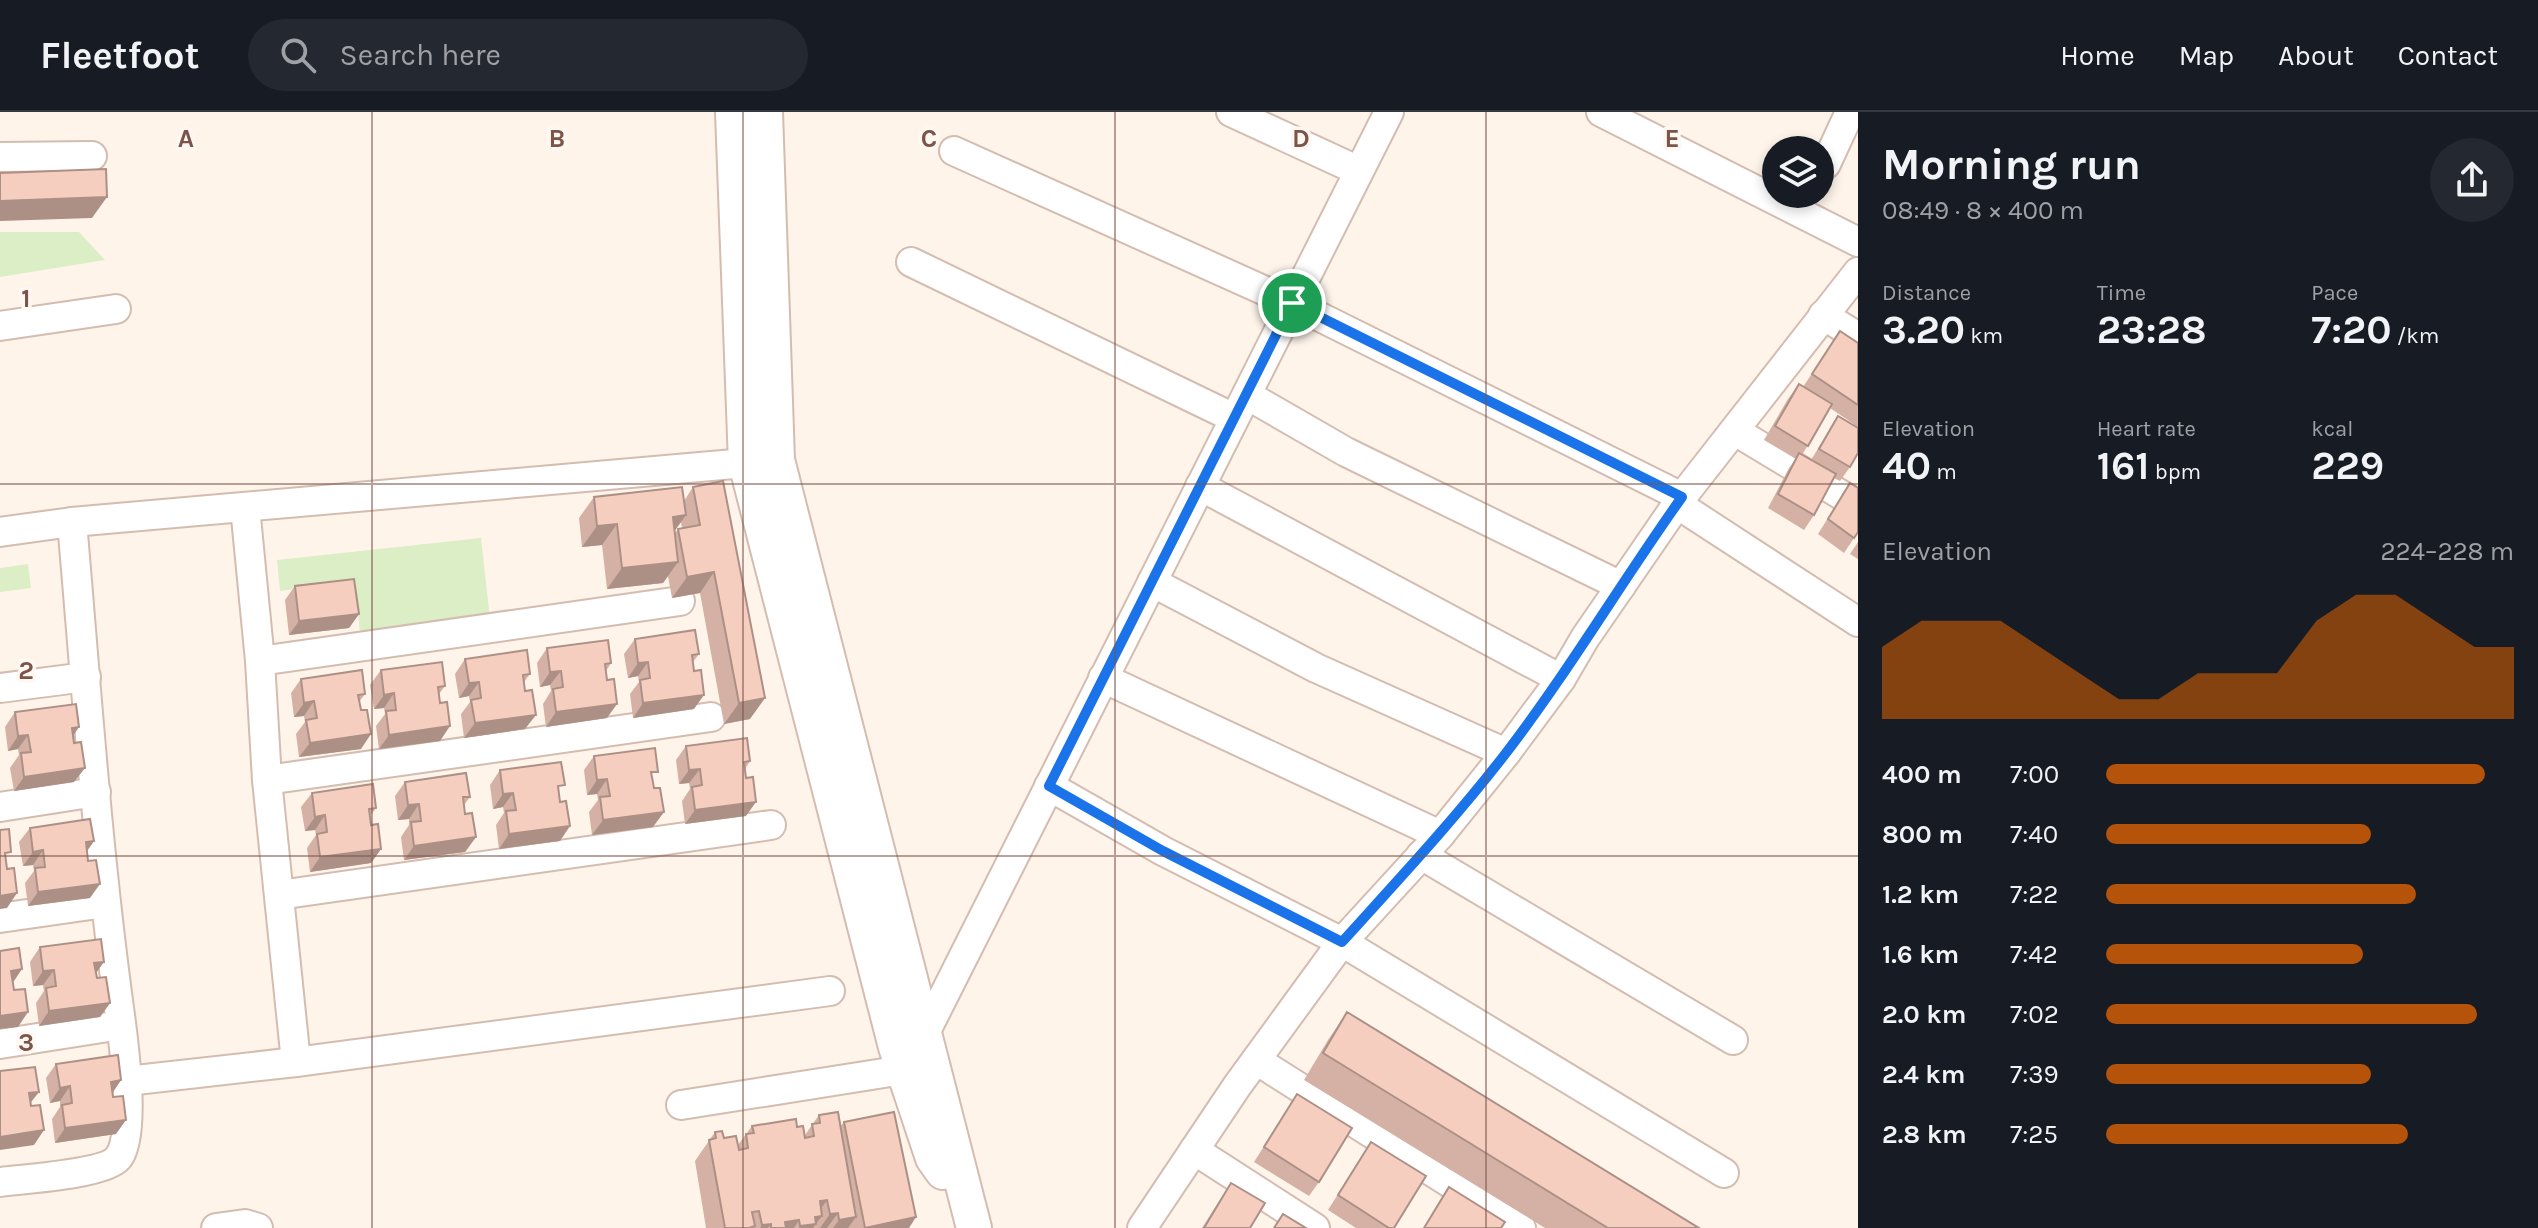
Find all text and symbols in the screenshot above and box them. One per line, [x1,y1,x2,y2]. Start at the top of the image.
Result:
search box [248,19,808,91]
text: Fleetfoot [40,33,200,78]
icon: search [276,33,320,77]
text: Search here [340,37,501,73]
text: Home [2060,39,2135,72]
text: Map [2179,39,2234,72]
text: About [2278,39,2354,72]
text: Contact [2398,39,2498,72]
text: A [178,123,194,154]
text: B [549,123,565,154]
text: C [921,123,937,154]
text: D [1292,123,1310,154]
text: E [1664,123,1680,154]
map controls [1762,136,1834,208]
button: layers [1762,136,1834,208]
button: share [2430,138,2514,222]
text: Morning run [1882,139,2141,190]
text: 08:49 · 8 × 400 m [1882,195,2084,226]
pin [1258,269,1326,337]
text: Distance [1882,280,1971,306]
text: Time [2097,280,2146,306]
text: Pace [2311,280,2358,306]
icon: arrive [1270,281,1314,325]
text: 1 [21,283,31,314]
text: 3.20 [1882,306,1965,353]
text: 23:28 [2097,306,2207,353]
text: 7:20 [2311,306,2392,353]
text: km [1965,323,2003,349]
text: /km [2392,323,2439,349]
text: Elevation [1882,416,1975,442]
text: Heart rate [2097,416,2196,442]
text: kcal [2311,416,2353,442]
text: 40 [1882,442,1931,489]
text: 161 [2097,442,2149,489]
text: 229 [2311,442,2384,489]
text: m [1931,459,1957,485]
text: bpm [2149,459,2201,485]
text: Elevation [1882,536,1992,567]
text: 224–228 m [2380,536,2514,567]
text: 2 [18,655,34,686]
text: 400 m [1882,759,1962,790]
text: 7:00 [2010,759,2059,790]
text: 800 m [1882,819,1963,850]
text: 7:40 [2010,819,2058,850]
text: 1.2 km [1882,879,1959,910]
text: 7:22 [2010,879,2058,910]
text: 1.6 km [1882,939,1959,970]
text: 7:42 [2010,939,2058,970]
text: 2.0 km [1882,999,1966,1030]
text: 7:02 [2010,999,2059,1030]
text: 3 [18,1027,34,1058]
text: 2.4 km [1882,1059,1965,1090]
text: 7:39 [2010,1059,2059,1090]
text: 2.8 km [1882,1119,1967,1150]
text: 7:25 [2010,1119,2058,1150]

